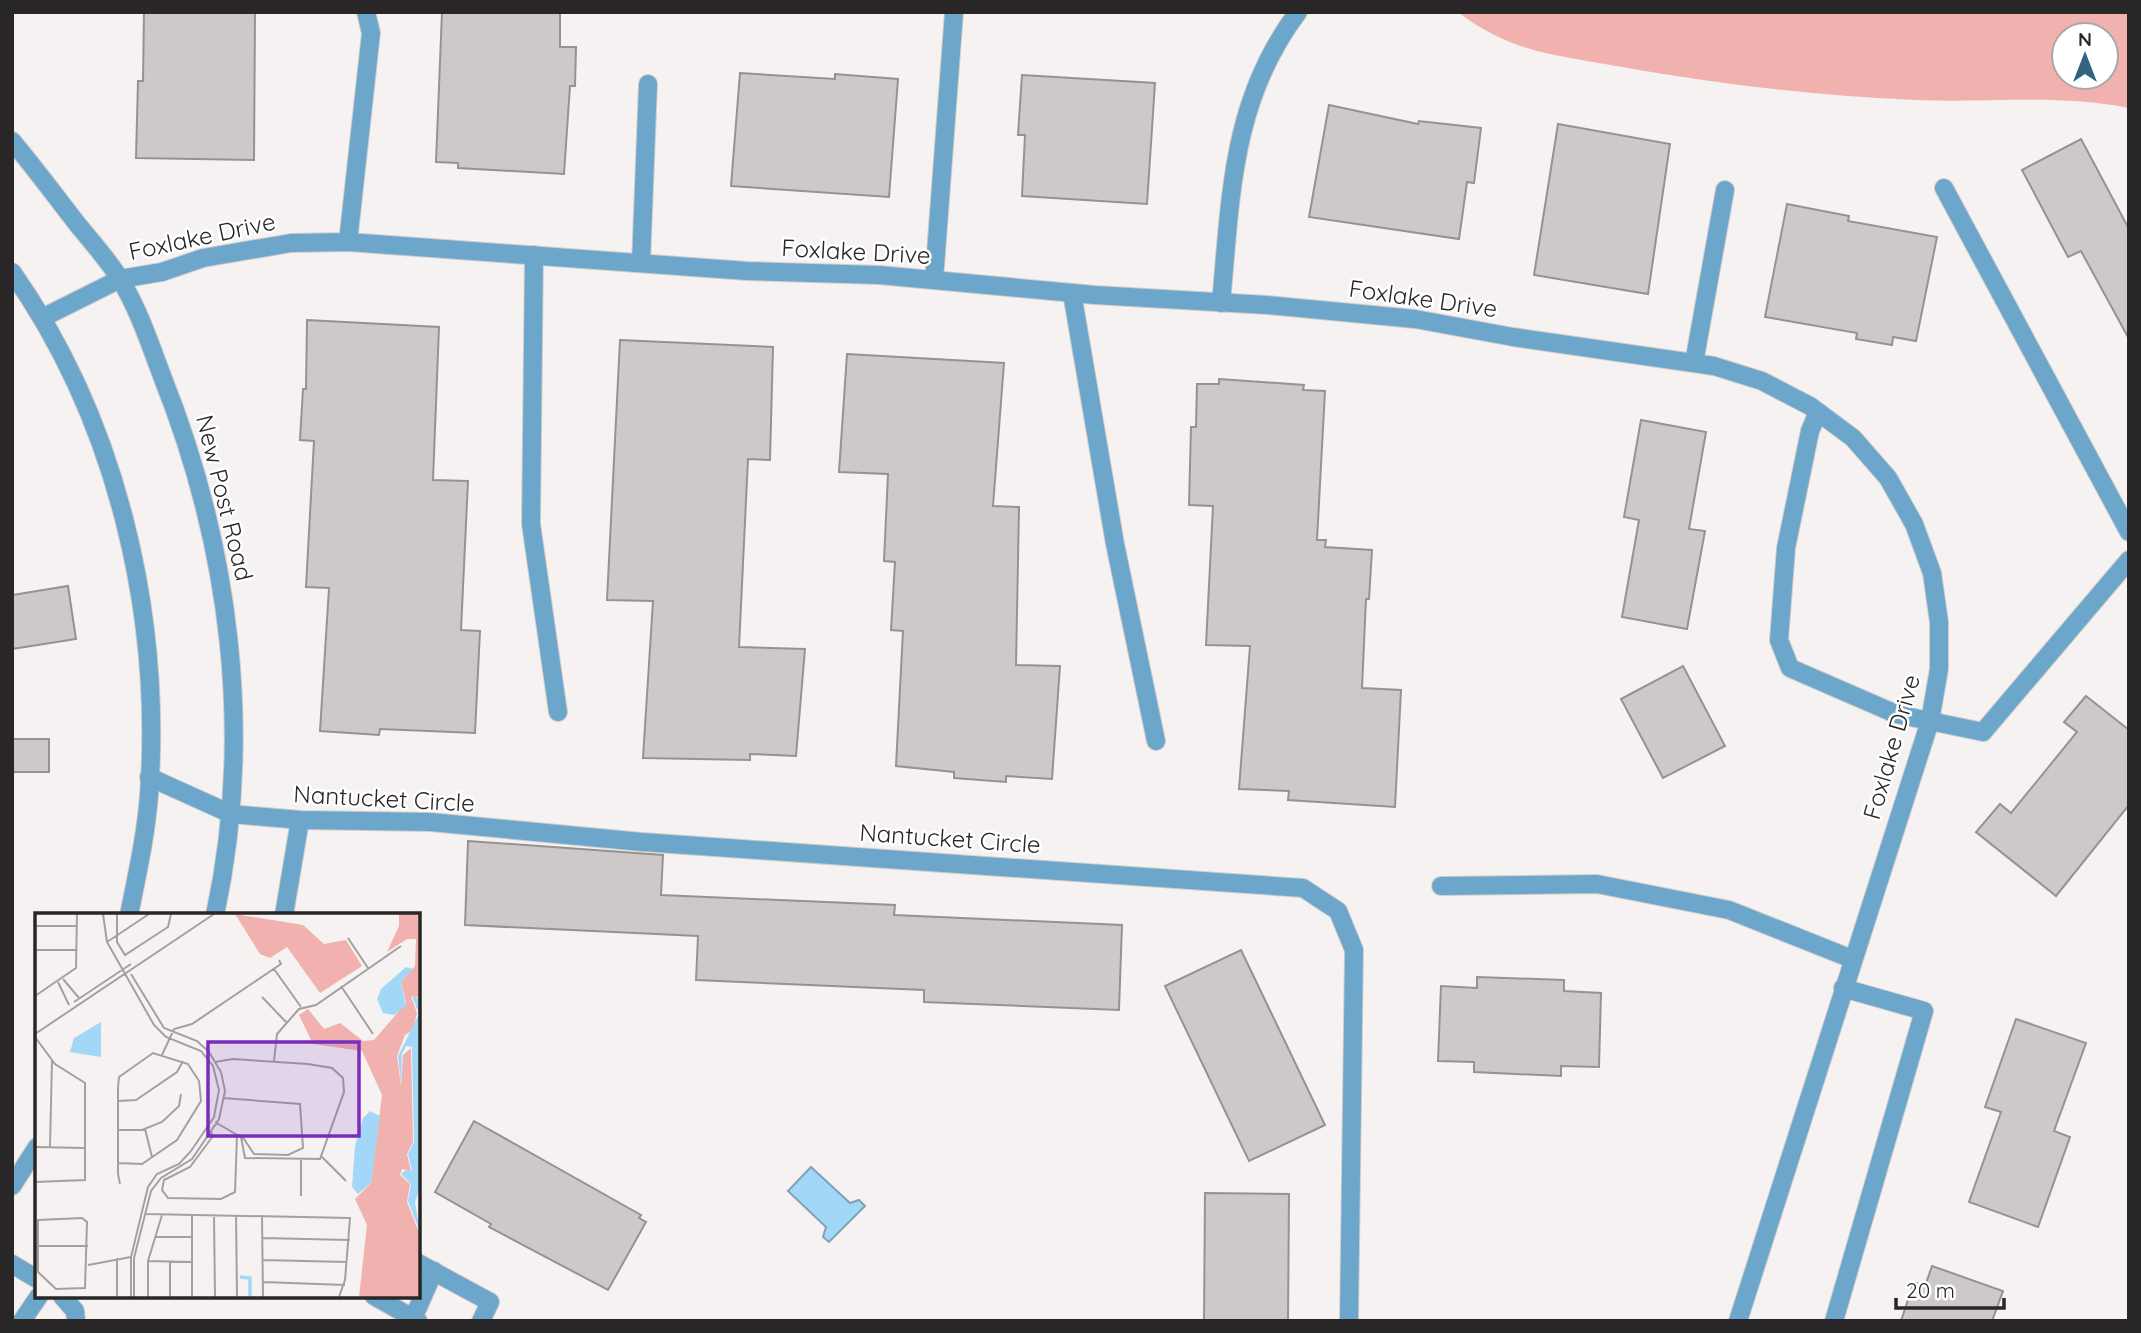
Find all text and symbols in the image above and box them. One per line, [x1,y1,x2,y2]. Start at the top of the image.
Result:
north arrow [2050,21,2120,91]
text: N [2078,27,2092,51]
street label: Foxlake Drive [126,206,278,266]
street label: Foxlake Drive [781,232,931,270]
street label: Foxlake Drive [1347,273,1499,323]
street label: New Post Road [190,412,260,584]
street label: Foxlake Drive [1856,671,1926,823]
street label: Nantucket Circle [293,778,475,818]
street label: Nantucket Circle [859,817,1042,859]
inset map [35,913,420,1298]
scale bar [1896,1266,2004,1310]
text: 20 m [1906,1277,1955,1303]

